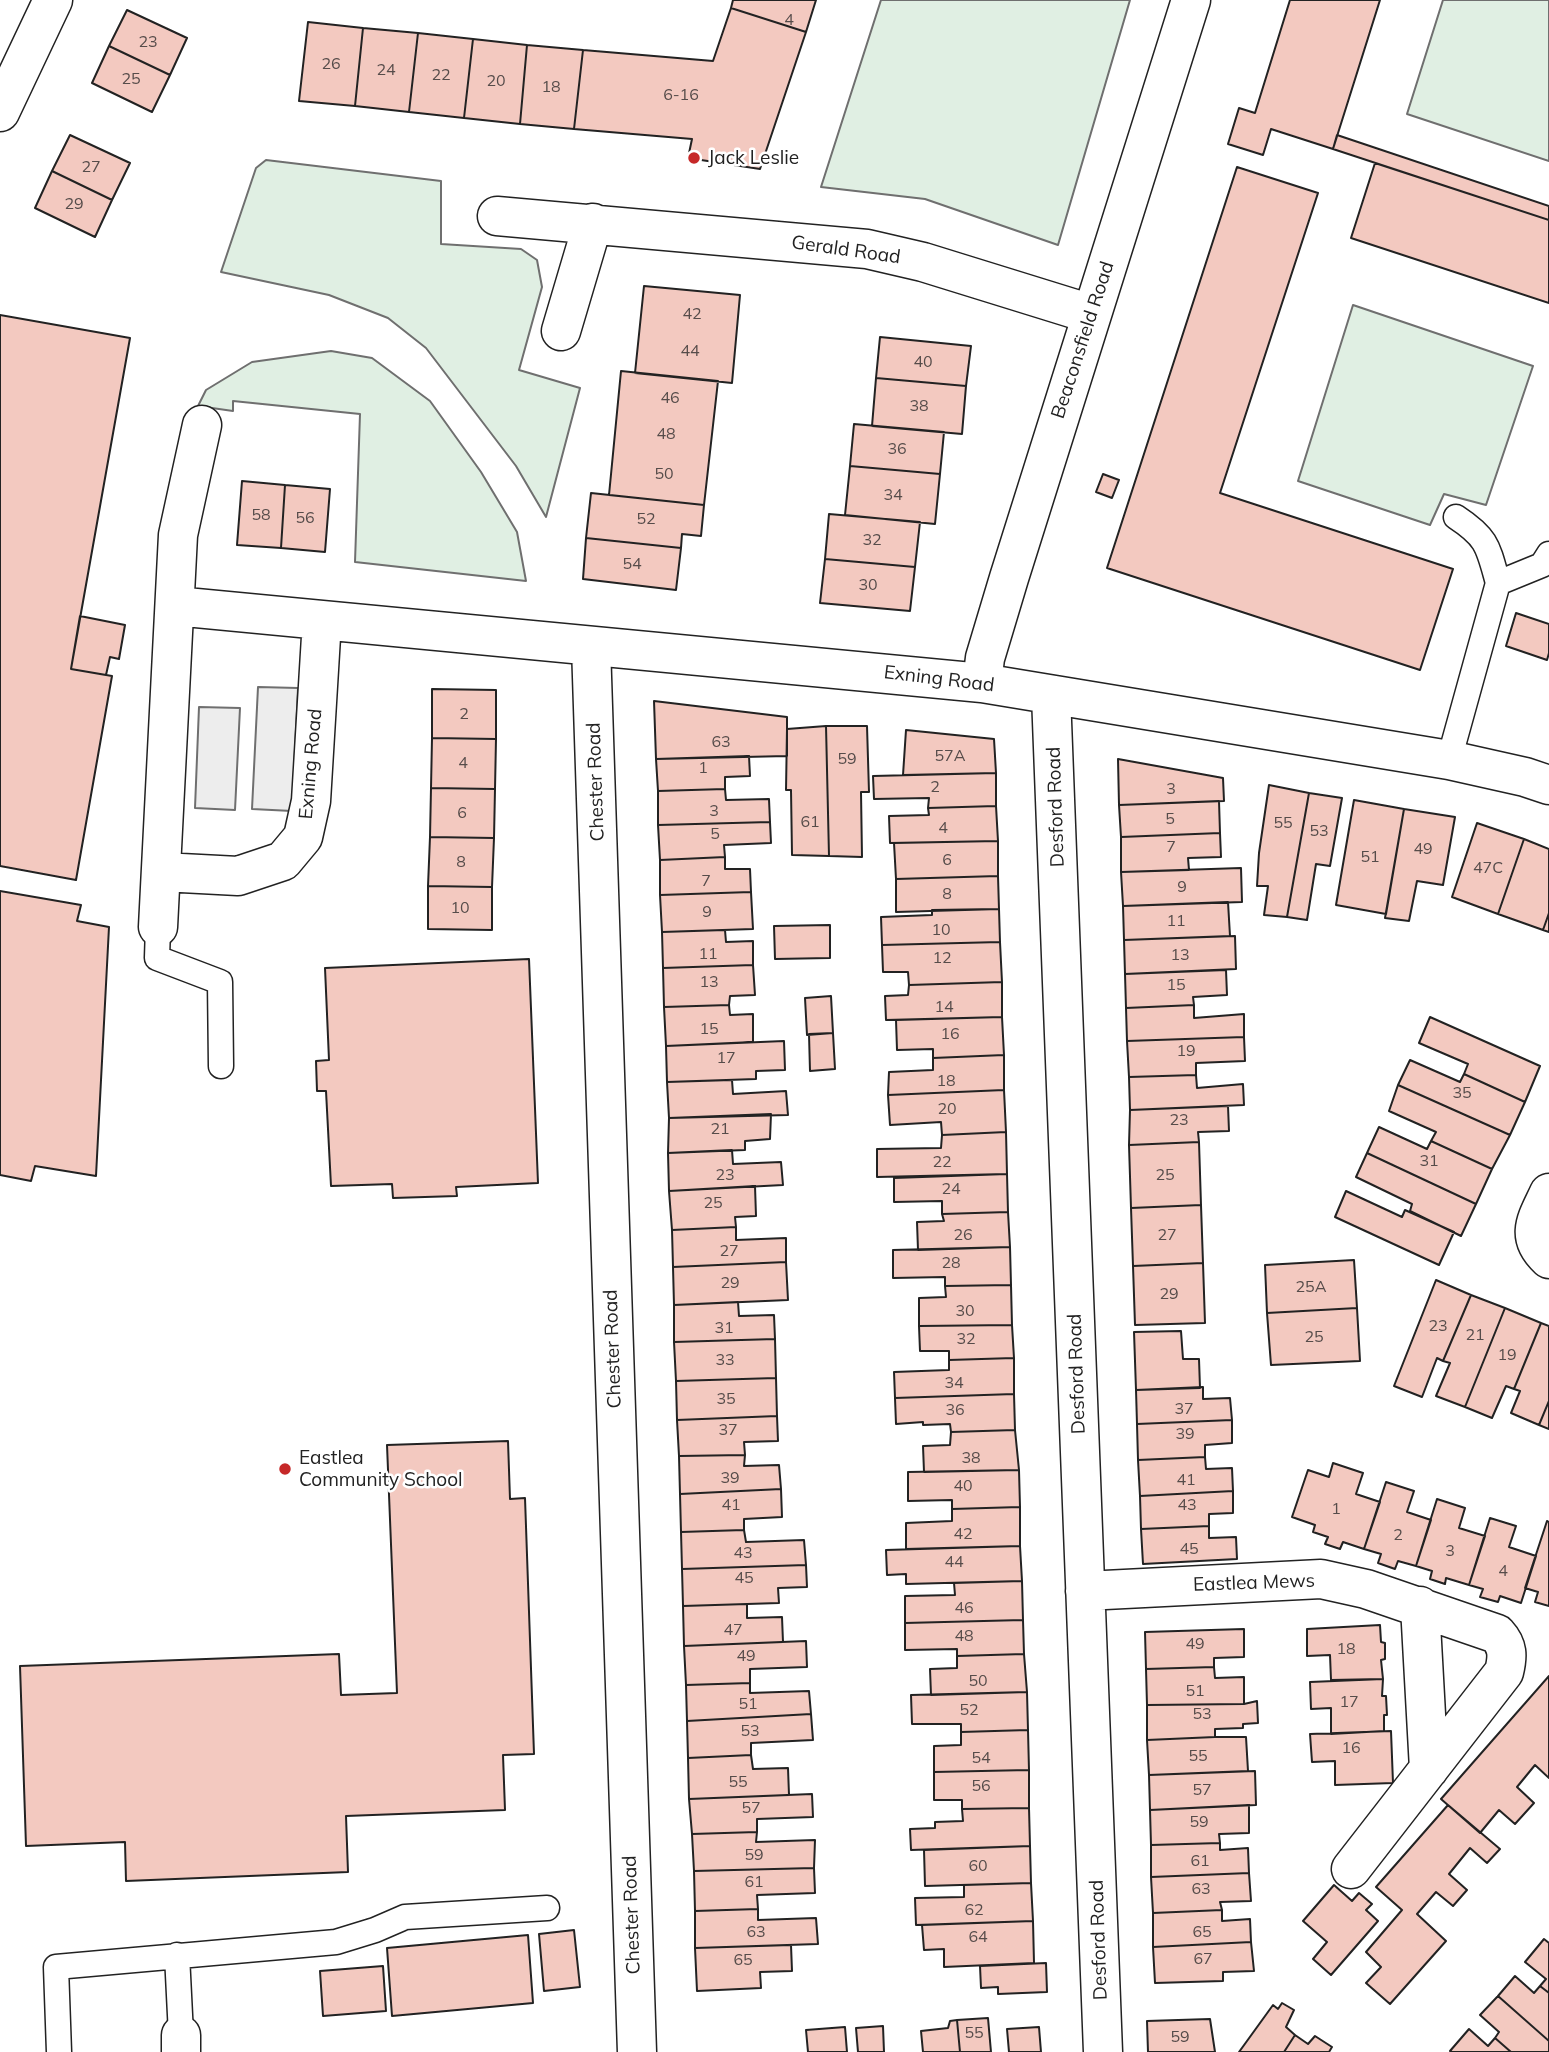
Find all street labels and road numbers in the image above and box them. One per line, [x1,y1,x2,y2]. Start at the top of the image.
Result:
street label: Gerald Road [790,231,902,269]
street label: Beaconsfield Road [1047,258,1119,422]
street label: Exning Road [882,661,996,697]
street label: Exning Road [295,708,327,820]
street label: Chester Road [583,722,609,842]
street label: Desford Road [1043,746,1069,868]
street label: Chester Road [600,1289,626,1409]
street label: Desford Road [1064,1313,1090,1435]
street label: Eastlea Mews [1193,1569,1315,1597]
street label: Chester Road [619,1855,645,1975]
street label: Desford Road [1086,1879,1112,2001]

